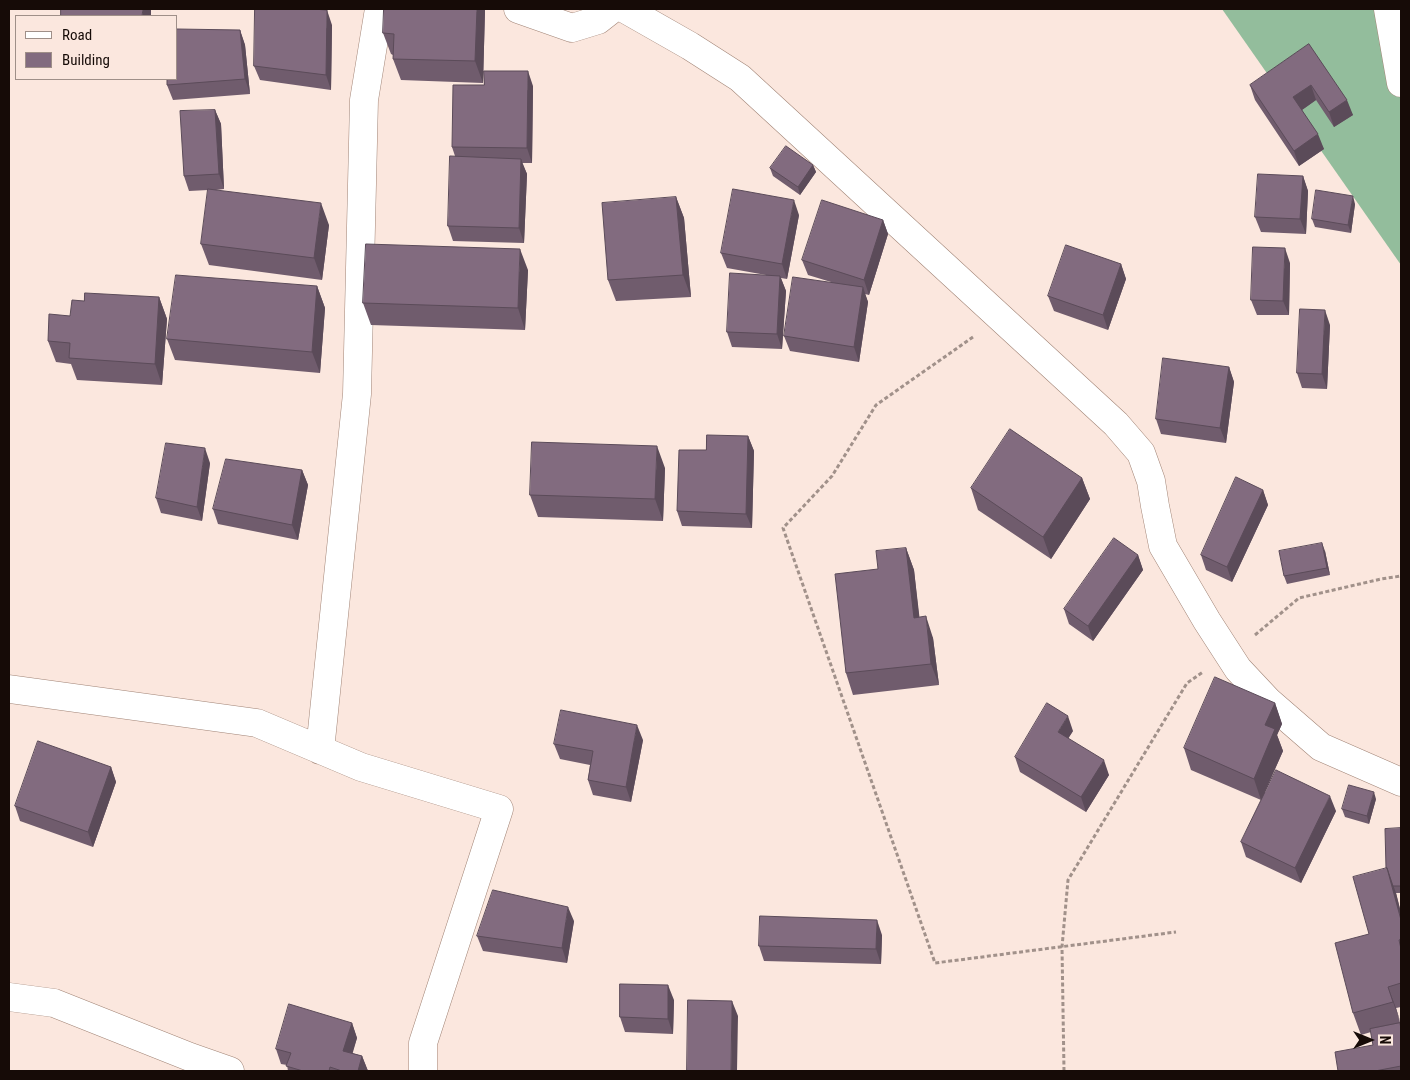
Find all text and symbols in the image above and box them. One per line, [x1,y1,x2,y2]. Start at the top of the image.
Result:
legend [15,15,178,80]
text: Road [62,26,92,44]
text: Building [62,51,110,69]
north arrow [1345,1015,1395,1065]
text: N [1377,1036,1393,1044]

